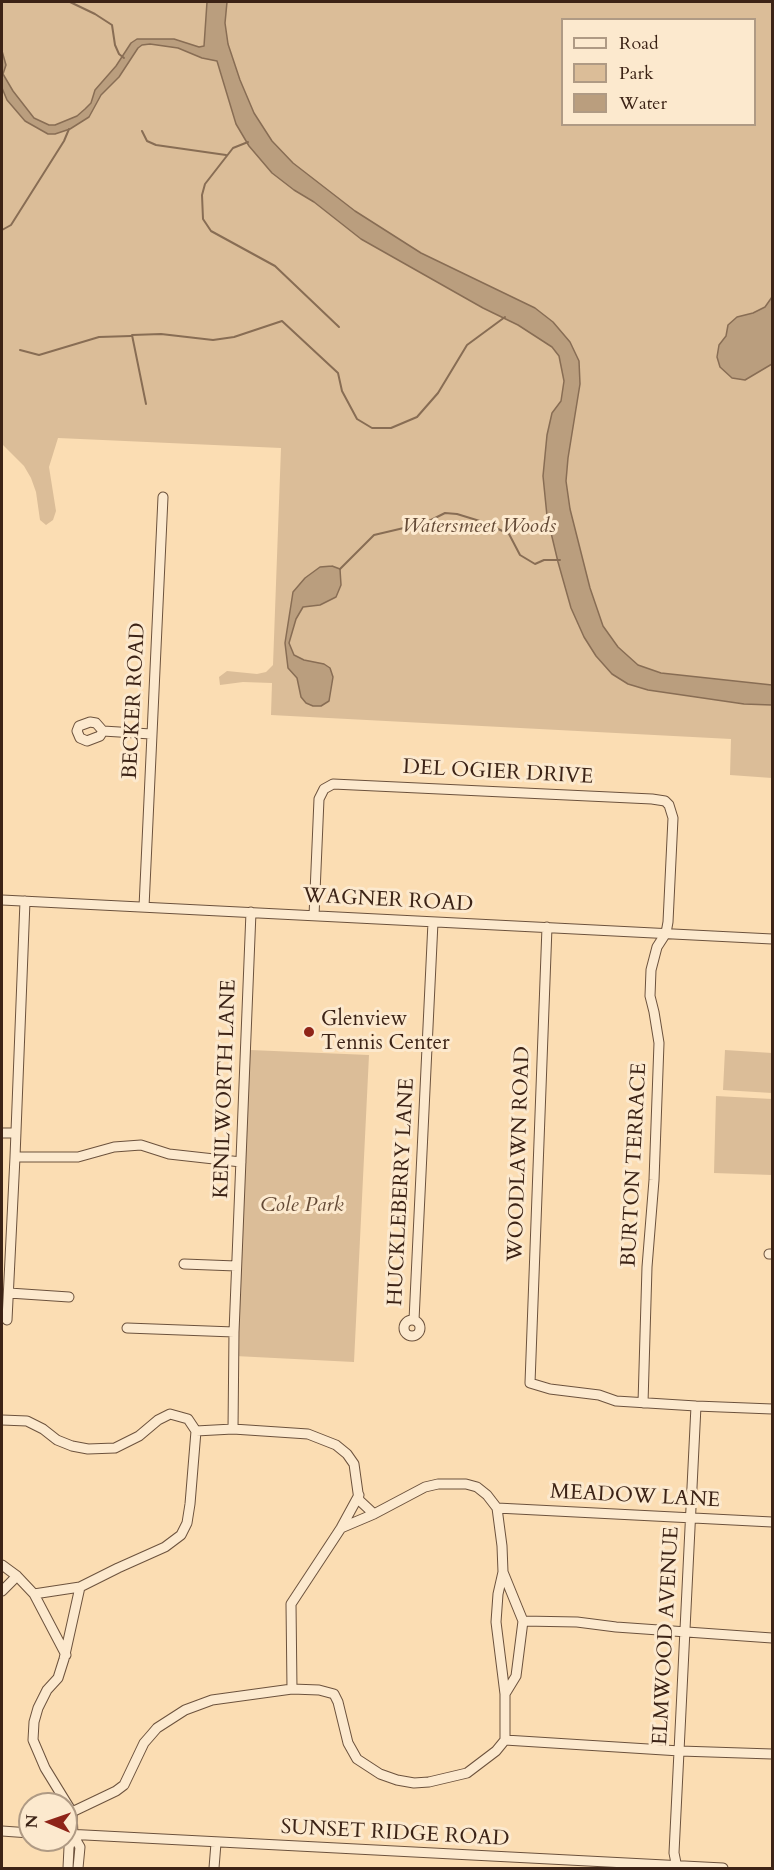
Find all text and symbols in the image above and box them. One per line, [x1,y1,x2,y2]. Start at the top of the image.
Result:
legend [561,18,756,126]
text: Road [619,31,659,56]
text: Park [619,61,654,86]
text: Water [619,91,667,116]
park label: Watersmeet Woods [402,514,556,540]
street label: BECKER ROAD [118,622,152,780]
street label: DEL OGIER DRIVE [402,755,594,791]
street label: WAGNER ROAD [302,884,474,918]
street label: KENILWORTH LANE [210,979,242,1199]
place label: Glenview Tennis Center [321,1007,450,1057]
marker: Glenview Tennis Center [302,1025,316,1039]
street label: WOODLAWN ROAD [504,1046,536,1262]
street label: BURTON TERRACE [617,1062,653,1268]
street label: HUCKLEBERRY LANE [383,1077,421,1307]
park label: Cole Park [260,1193,344,1219]
street label: MEADOW LANE [549,1480,721,1514]
street label: ELMWOOD AVENUE [649,1526,685,1746]
north arrow [18,1792,78,1852]
text: N [21,1814,43,1829]
street label: SUNSET RIDGE ROAD [280,1815,510,1853]

